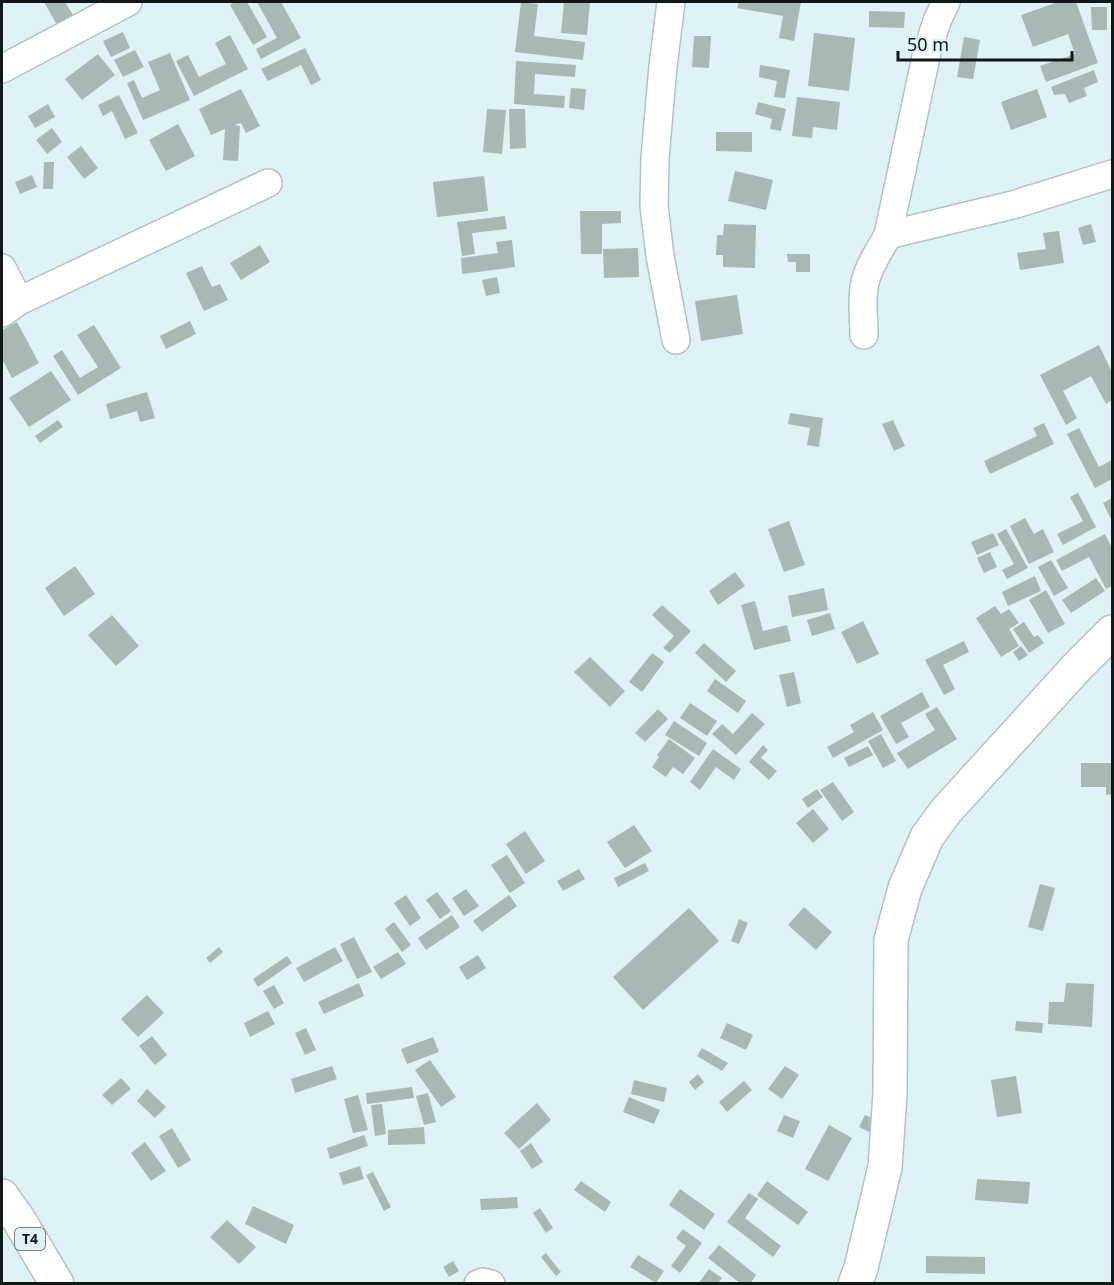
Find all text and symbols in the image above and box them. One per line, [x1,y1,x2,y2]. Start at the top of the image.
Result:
scale bar [898,24,1072,62]
text: 50 m [907,32,949,56]
road number: T4 [15,1228,45,1250]

